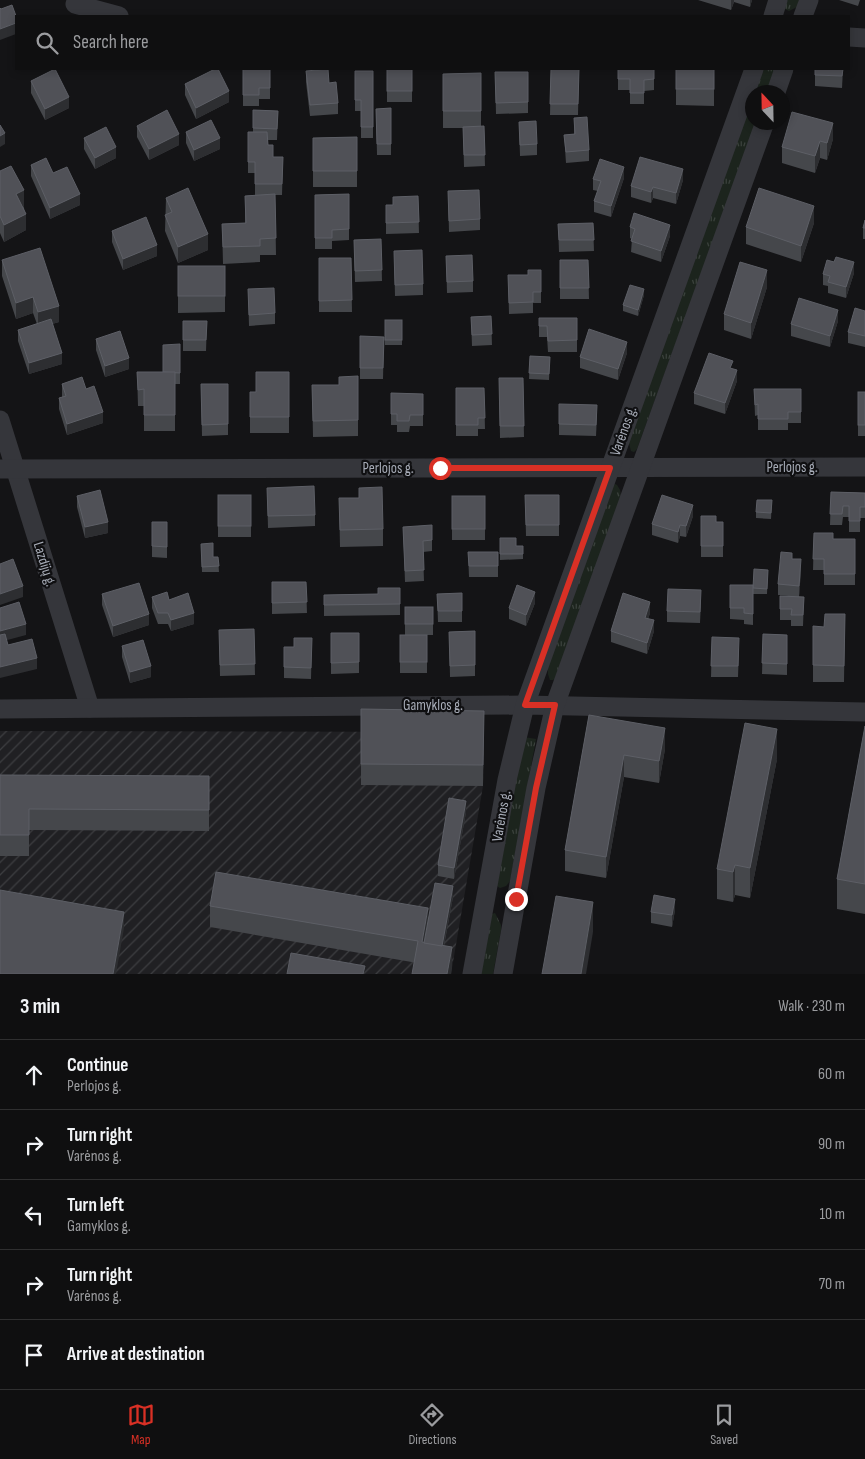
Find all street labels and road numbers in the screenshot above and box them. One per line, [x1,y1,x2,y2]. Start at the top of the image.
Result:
street label: Varėnos g. [606,404,641,459]
street label: Perlojos g. [766,458,818,477]
street label: Perlojos g. [362,459,414,478]
street label: Lazdijų g. [29,540,60,589]
street label: Gamyklos g. [403,696,463,715]
street label: Varėnos g. [488,789,515,843]

